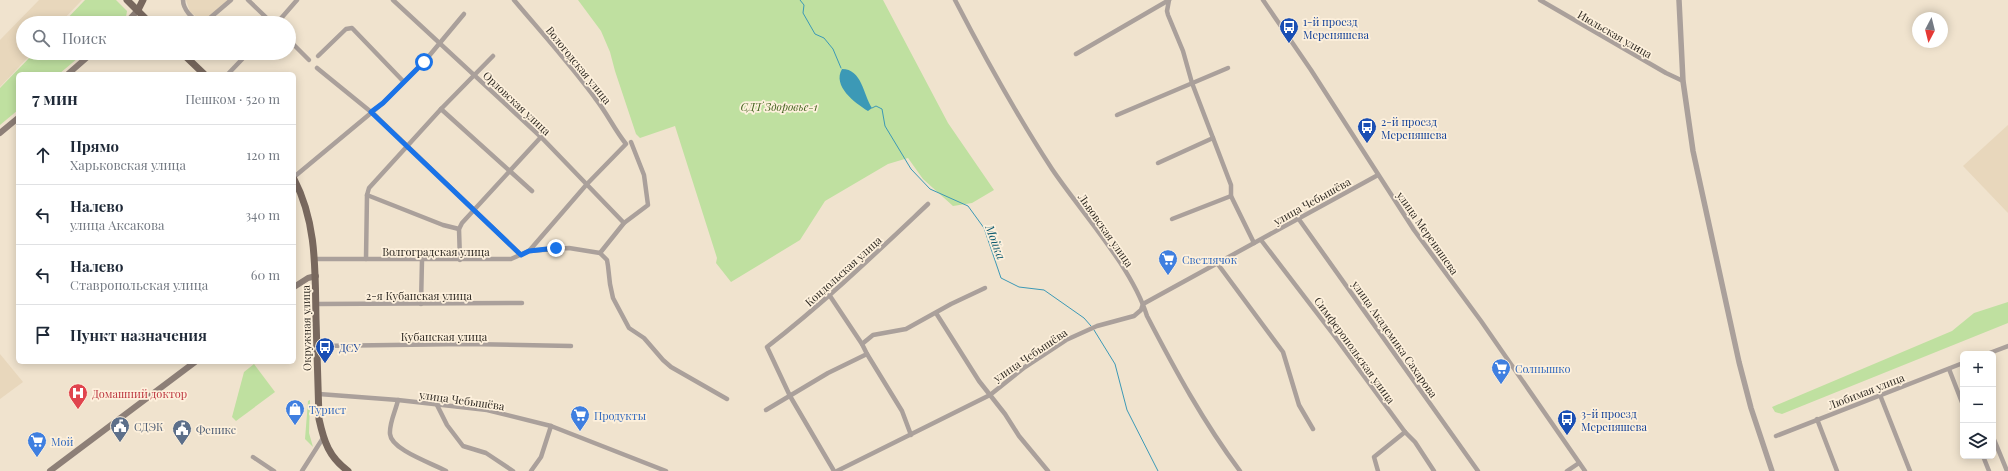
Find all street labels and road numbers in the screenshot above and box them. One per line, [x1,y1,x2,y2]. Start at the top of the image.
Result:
street label: Июльская улица [1575,7,1655,62]
street label: Вологодская улица [543,23,615,107]
street label: Орловская улица [480,68,554,139]
street label: улица Чебышёва [1270,173,1354,229]
street label: улица Мереняшева [1393,188,1463,278]
street label: Львовская улица [1074,189,1137,270]
street label: Кондольская улица [801,232,885,310]
street label: Волгоградская улица [382,244,490,259]
street label: улица Академика Сахарова [1348,277,1442,401]
street label: Окружная улица [298,284,314,371]
street label: 2-я Кубанская улица [366,288,472,303]
street label: Симферопольская улица [1311,294,1399,407]
street label: улица Чебышёва [989,324,1070,386]
street label: Кубанская улица [401,329,488,344]
street label: Любимая улица [1825,369,1907,413]
street label: улица Чебышёва [417,386,506,413]

